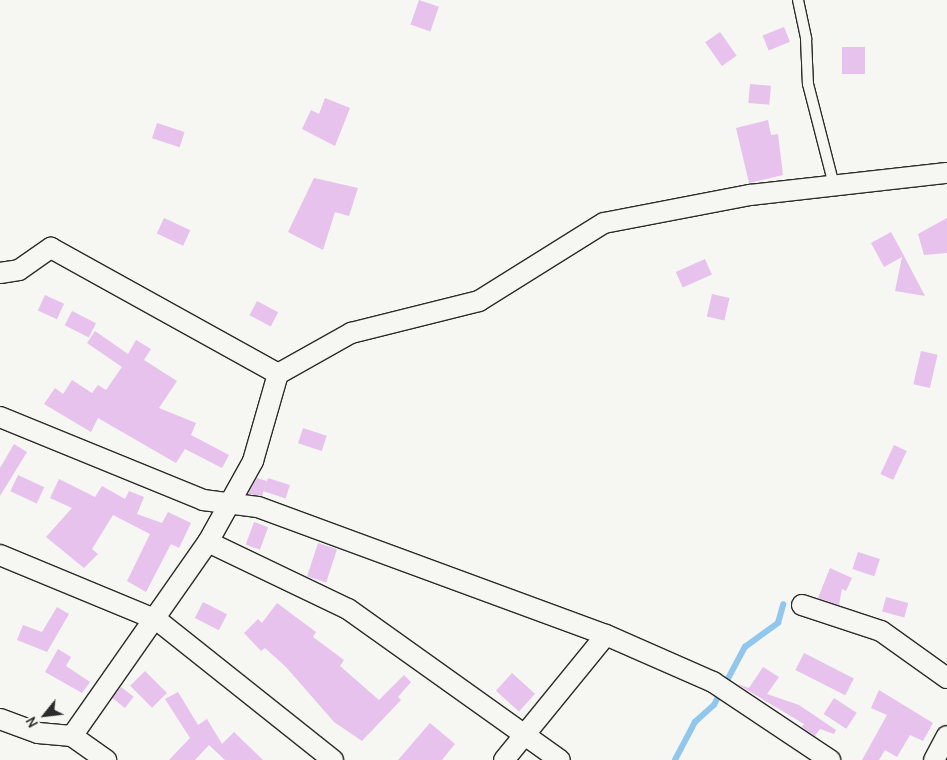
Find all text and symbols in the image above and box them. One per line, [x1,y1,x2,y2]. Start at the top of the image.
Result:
north arrow [20,690,70,740]
text: N [22,714,42,731]

